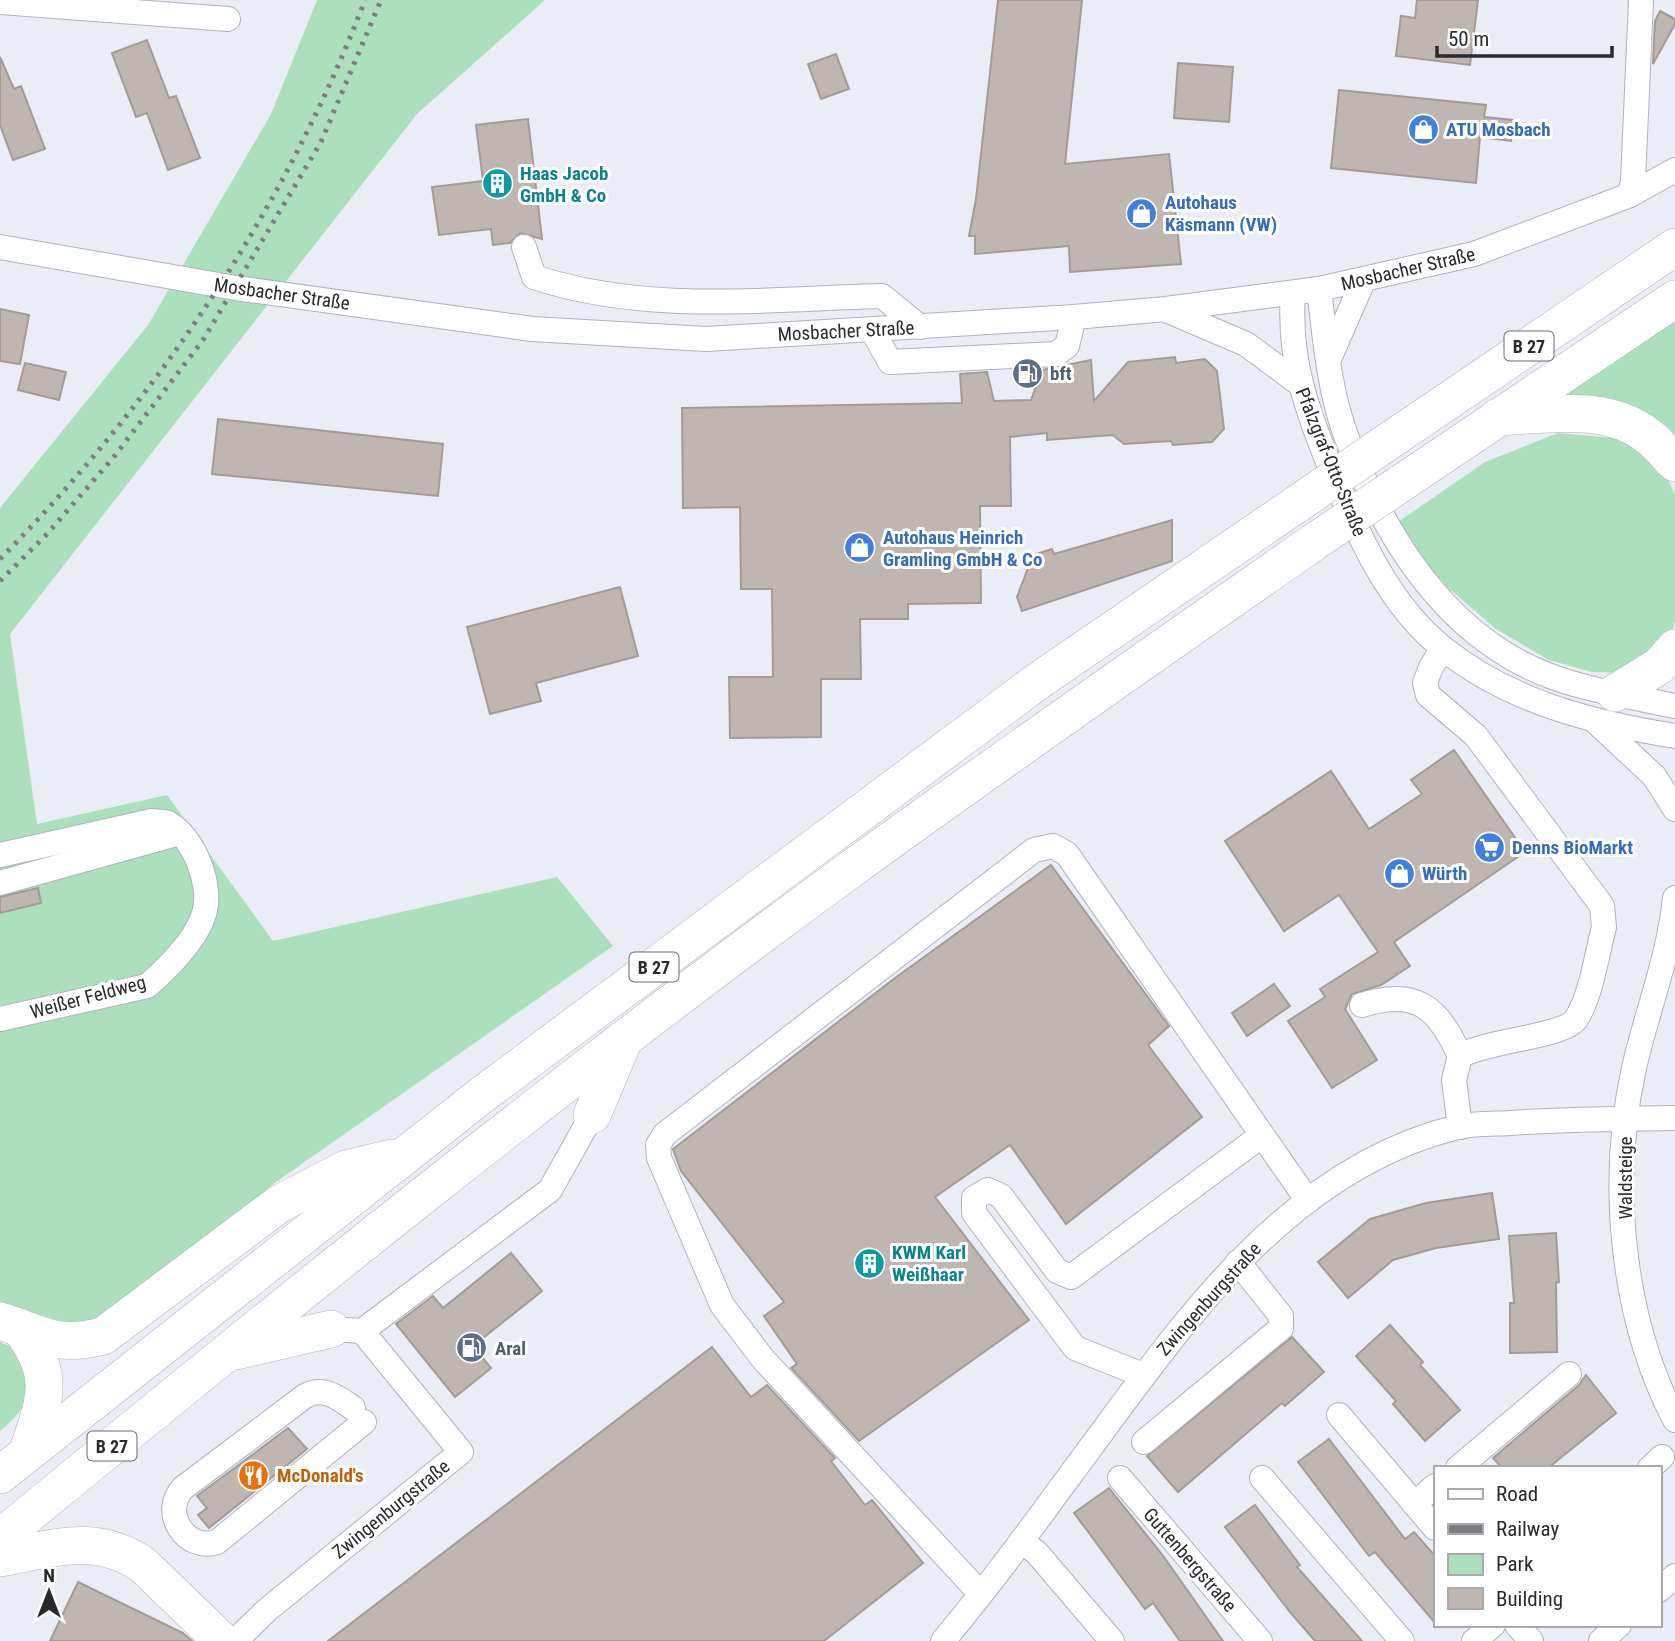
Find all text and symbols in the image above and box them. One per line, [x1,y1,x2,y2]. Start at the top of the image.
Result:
scale bar [1437,14,1612,58]
text: 50 m [1448,27,1489,51]
shop icon: ATU Mosbach [1406,112,1440,146]
place label: ATU Mosbach [1446,118,1551,141]
place label: Haas Jacob GmbH & Co [520,162,608,207]
building icon: Haas Jacob GmbH & Co [480,167,514,201]
place label: Autohaus Käsmann (VW) [1165,191,1277,236]
shop icon: Autohaus Käsmann (VW) [1125,196,1159,230]
street label: Mosbacher Straße [1339,242,1477,296]
street label: Mosbacher Straße [213,273,351,315]
street label: Mosbacher Straße [777,316,915,346]
road number: B 27 [1504,332,1554,360]
fuel station icon: bft [1010,356,1044,390]
place label: bft [1050,362,1072,385]
street label: Pfalzgraf-Otto-Straße [1291,384,1371,540]
place label: Autohaus Heinrich Gramling GmbH & Co [883,526,1042,571]
shop icon: Autohaus Heinrich Gramling GmbH & Co [843,531,877,565]
supermarket icon: Denns BioMarkt [1472,830,1506,864]
place label: Denns BioMarkt [1512,836,1633,859]
shop icon: Würth [1382,856,1416,890]
place label: Würth [1422,862,1467,885]
road number: B 27 [630,952,678,982]
street label: Weißer Feldweg [28,971,148,1023]
street label: Waldsteige [1614,1136,1637,1219]
street label: Zwingenburgstraße [1152,1238,1266,1360]
place label: KWM Karl Weißhaar [892,1241,966,1286]
building icon: KWM Karl Weißhaar [852,1246,886,1280]
fuel station icon: Aral [455,1331,489,1365]
place label: Aral [495,1337,526,1360]
road number: B 27 [88,1432,136,1461]
street label: Zwingenburgstraße [328,1455,454,1563]
restaurant icon: McDonald's [237,1458,271,1492]
place label: McDonald's [277,1464,364,1487]
legend [1434,1466,1661,1627]
text: Road [1496,1482,1538,1506]
street label: Guttenbergstraße [1138,1503,1242,1617]
text: Railway [1496,1517,1559,1541]
text: Park [1496,1552,1534,1576]
north arrow [14,1557,84,1627]
text: N [43,1564,55,1587]
text: Building [1496,1587,1563,1611]

